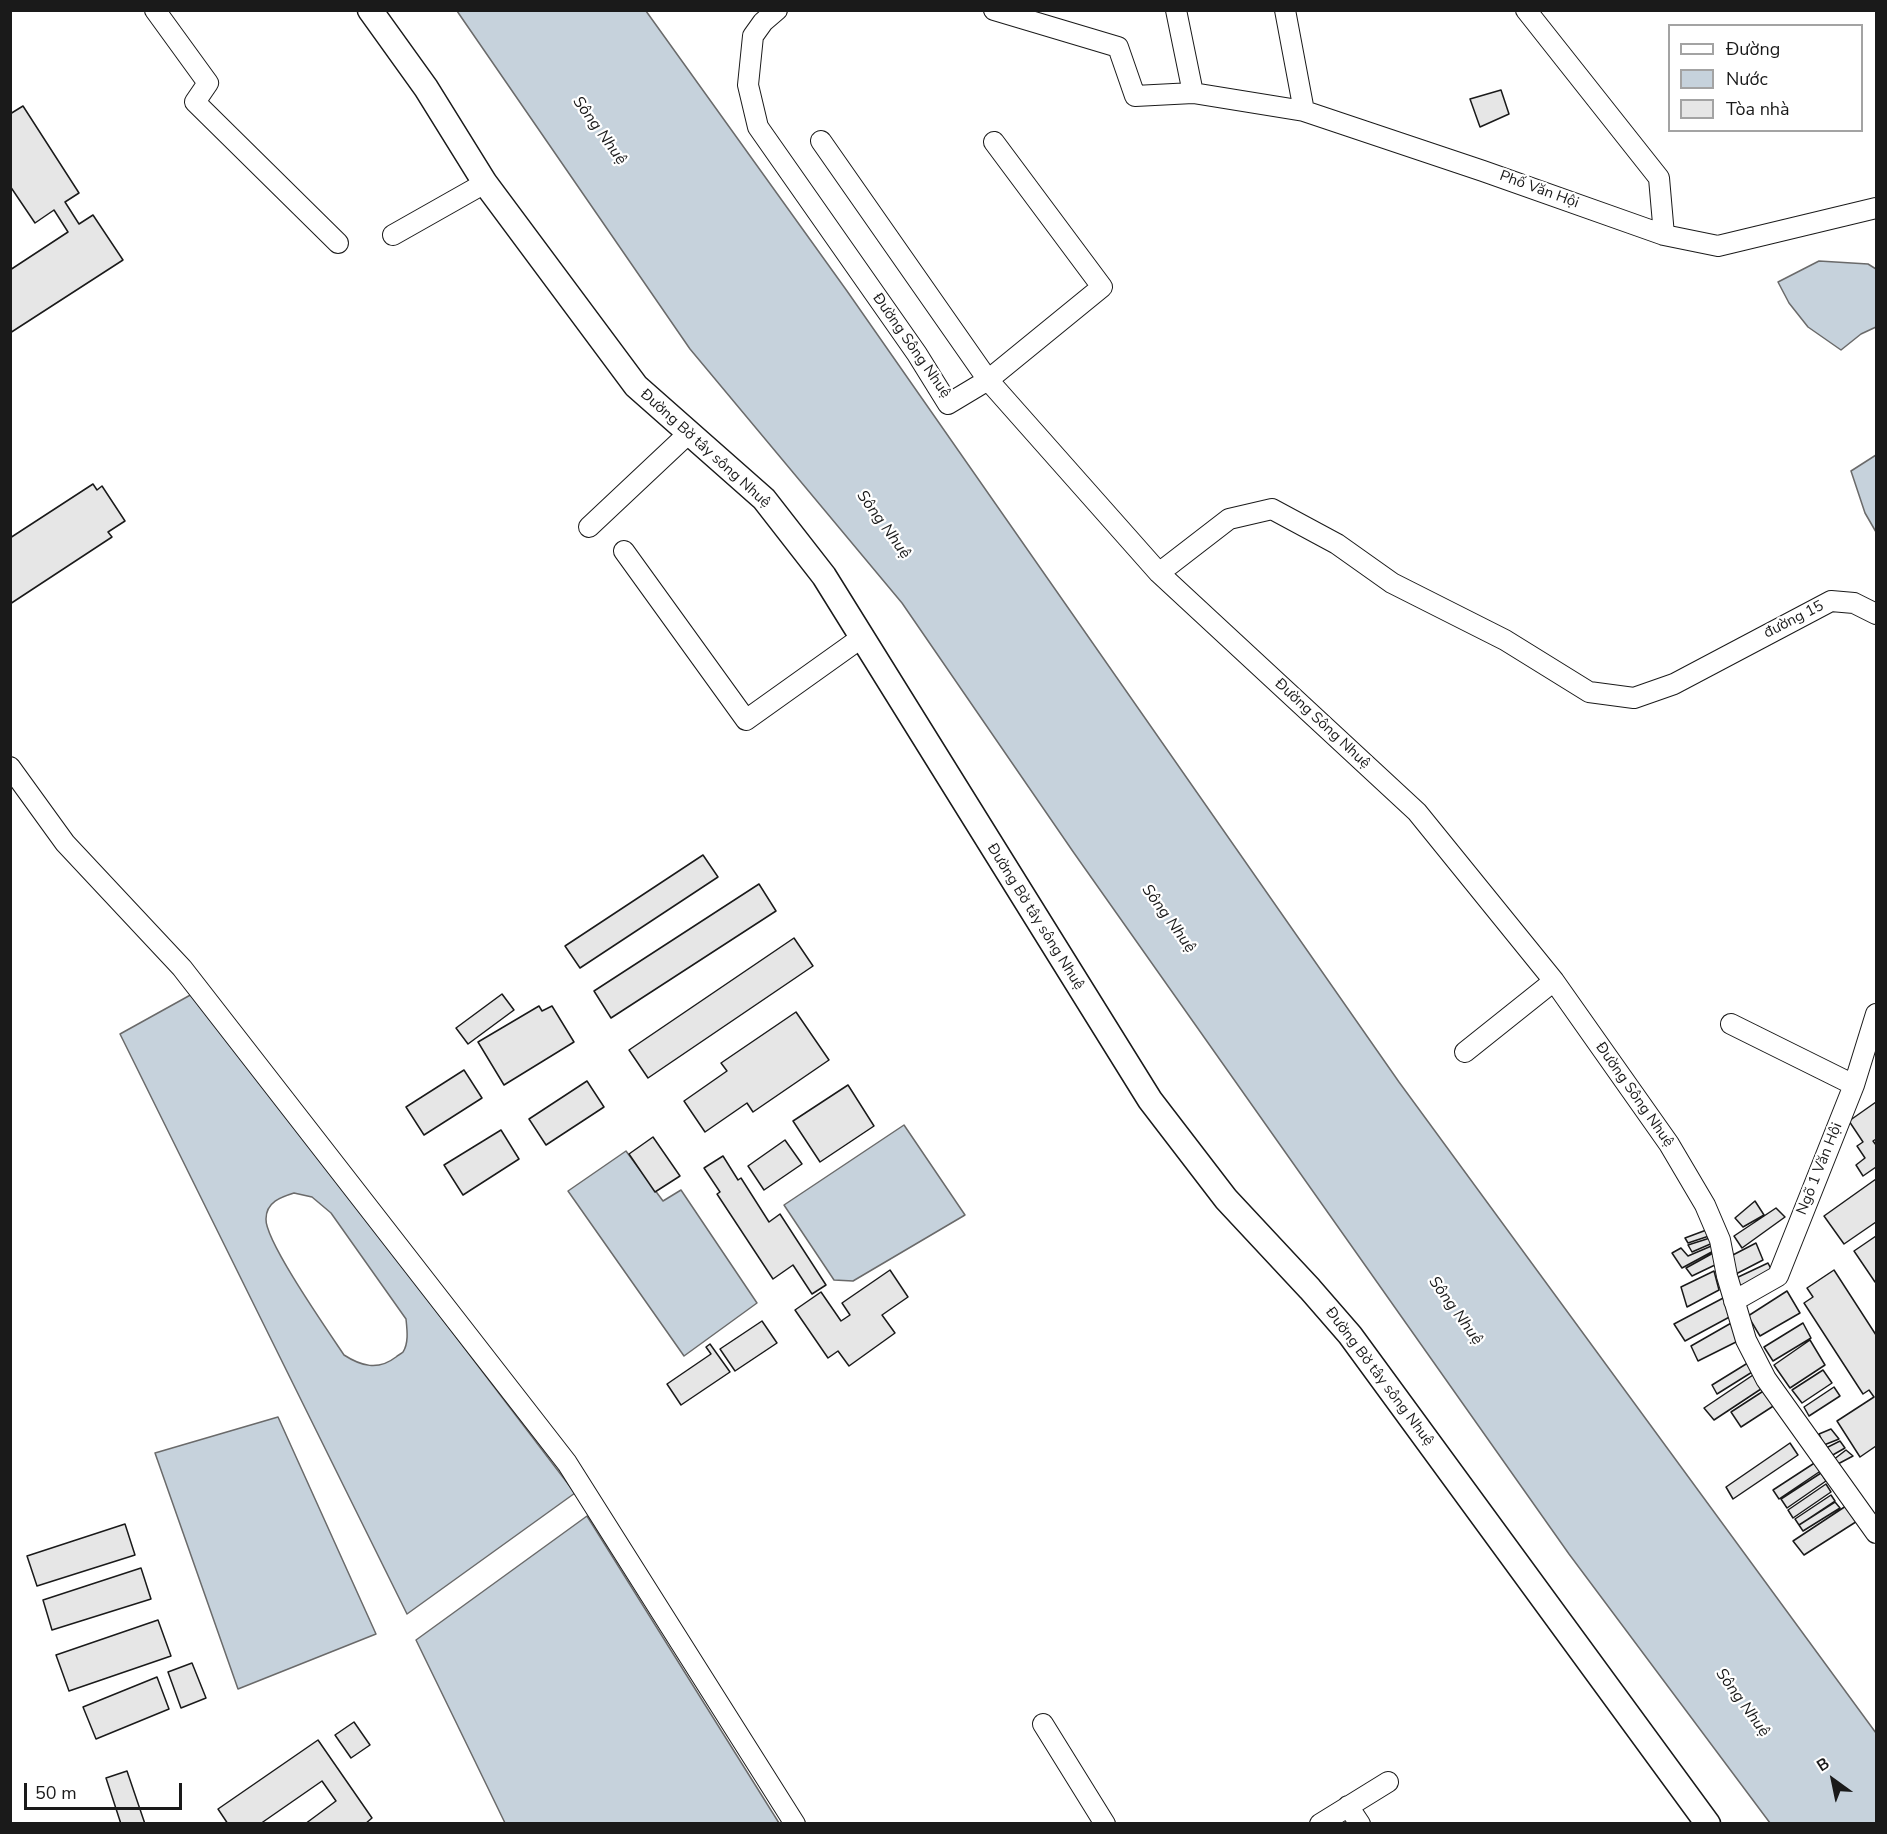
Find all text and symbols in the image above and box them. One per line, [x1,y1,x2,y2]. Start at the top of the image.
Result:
legend [1668,24,1863,132]
text: Đường [1726,37,1780,61]
text: Nước [1726,67,1768,91]
water label: Sông Nhuệ [568,93,630,169]
text: Tòa nhà [1726,97,1790,121]
street label: Phố Văn Hội [1497,167,1581,213]
street label: Đường Sông Nhuệ [868,290,954,402]
street label: Đường Bờ tây sông Nhuệ [636,386,774,512]
water label: Sông Nhuệ [852,487,914,563]
street label: đường 15 [1761,597,1827,643]
street label: Đường Sông Nhuệ [1271,675,1373,773]
street label: Đường Bờ tây sông Nhuệ [983,841,1087,993]
water label: Sông Nhuệ [1137,881,1199,957]
street label: Đường Sông Nhuệ [1591,1039,1677,1151]
street label: Ngõ 1 Văn Hội [1793,1120,1847,1218]
water label: Sông Nhuệ [1424,1273,1486,1349]
street label: Đường Bờ tây sông Nhuệ [1321,1304,1437,1450]
water label: Sông Nhuệ [1711,1665,1773,1741]
north arrow [1803,1750,1863,1810]
text: B [1813,1753,1834,1777]
scale bar [27,1771,184,1809]
text: 50 m [35,1781,77,1805]

